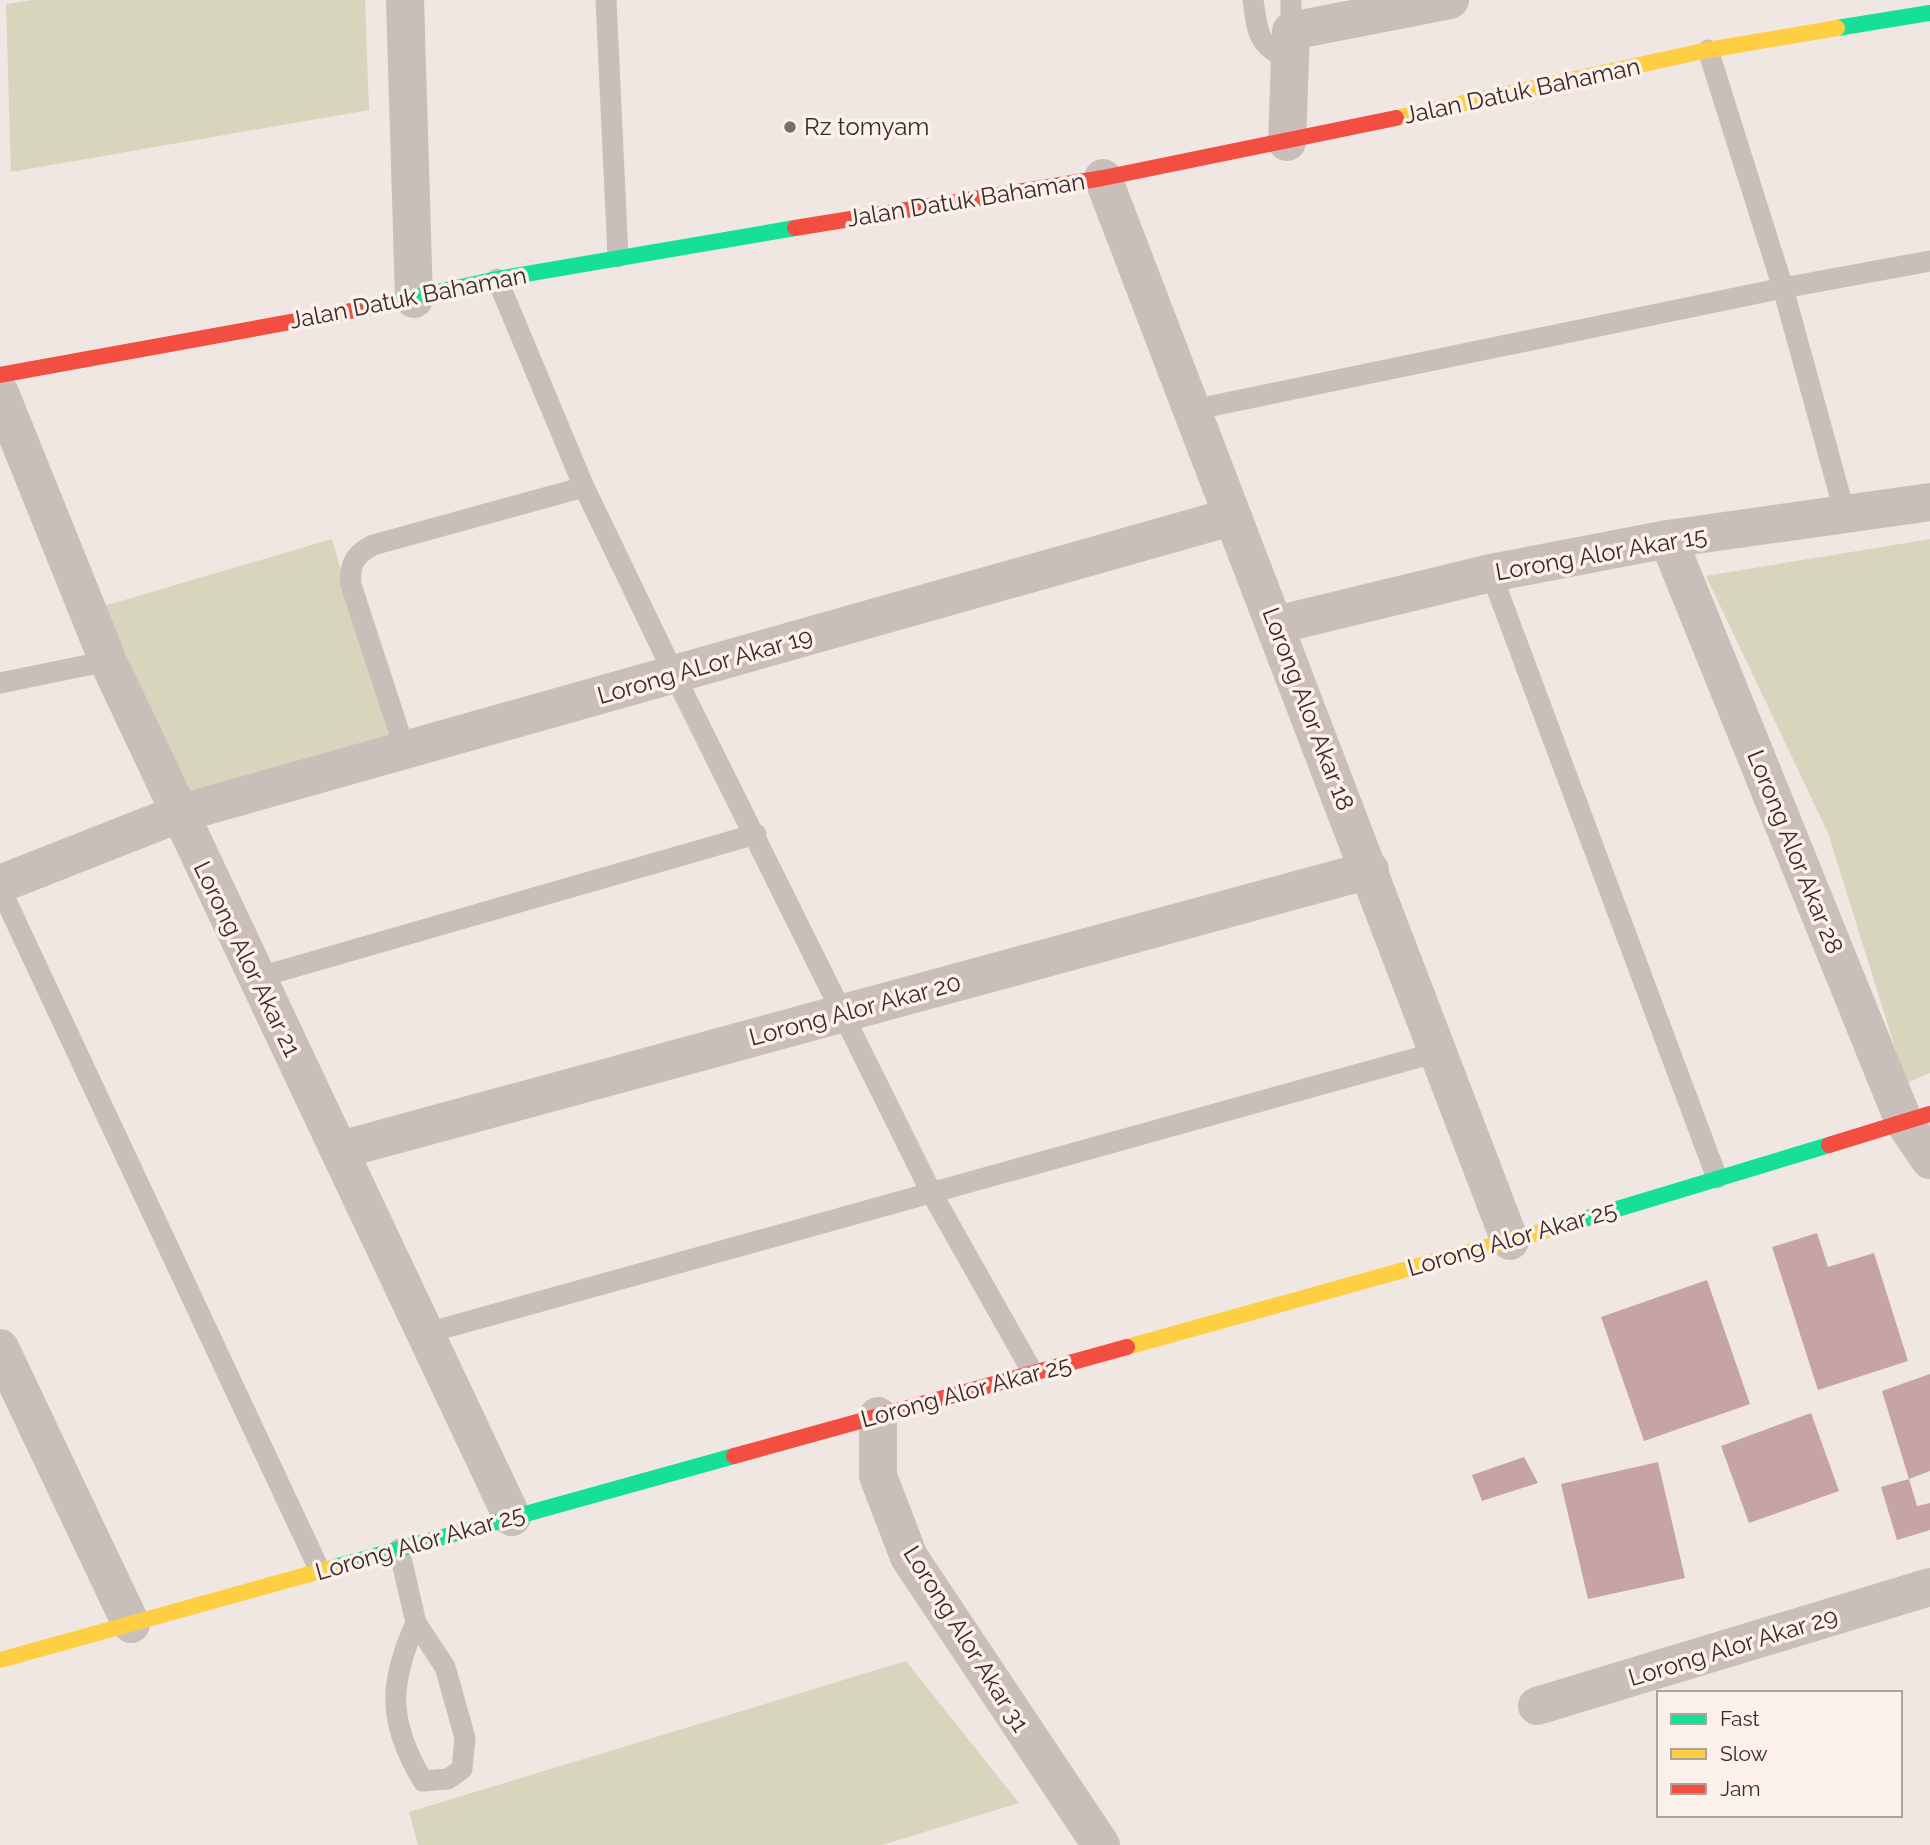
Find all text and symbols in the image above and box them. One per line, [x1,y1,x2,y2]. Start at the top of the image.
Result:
street label: Jalan Datuk Bahaman [1401,51,1643,130]
place label: Rz tomyam [804,112,929,141]
marker: Rz tomyam [782,119,798,135]
street label: Jalan Datuk Bahaman [845,166,1087,233]
street label: Jalan Datuk Bahaman [287,260,529,335]
street label: Lorong Alor Akar 15 [1493,521,1709,586]
street label: Lorong Alor Akar 18 [1256,603,1361,815]
street label: Lorong ALor Akar 19 [594,621,816,710]
street label: Lorong Alor Akar 28 [1741,746,1850,958]
street label: Lorong Alor Akar 21 [188,856,307,1061]
street label: Lorong Alor Akar 20 [746,967,964,1052]
street label: Lorong Alor Akar 25 [1404,1195,1620,1282]
street label: Lorong Alor Akar 25 [858,1350,1074,1434]
street label: Lorong Alor Akar 25 [312,1499,528,1586]
street label: Lorong Alor Akar 31 [897,1540,1035,1737]
street label: Lorong Alor Akar 29 [1625,1601,1841,1692]
legend [1657,1691,1902,1817]
text: Fast [1720,1706,1760,1731]
text: Slow [1720,1741,1768,1766]
text: Jam [1720,1776,1761,1801]

